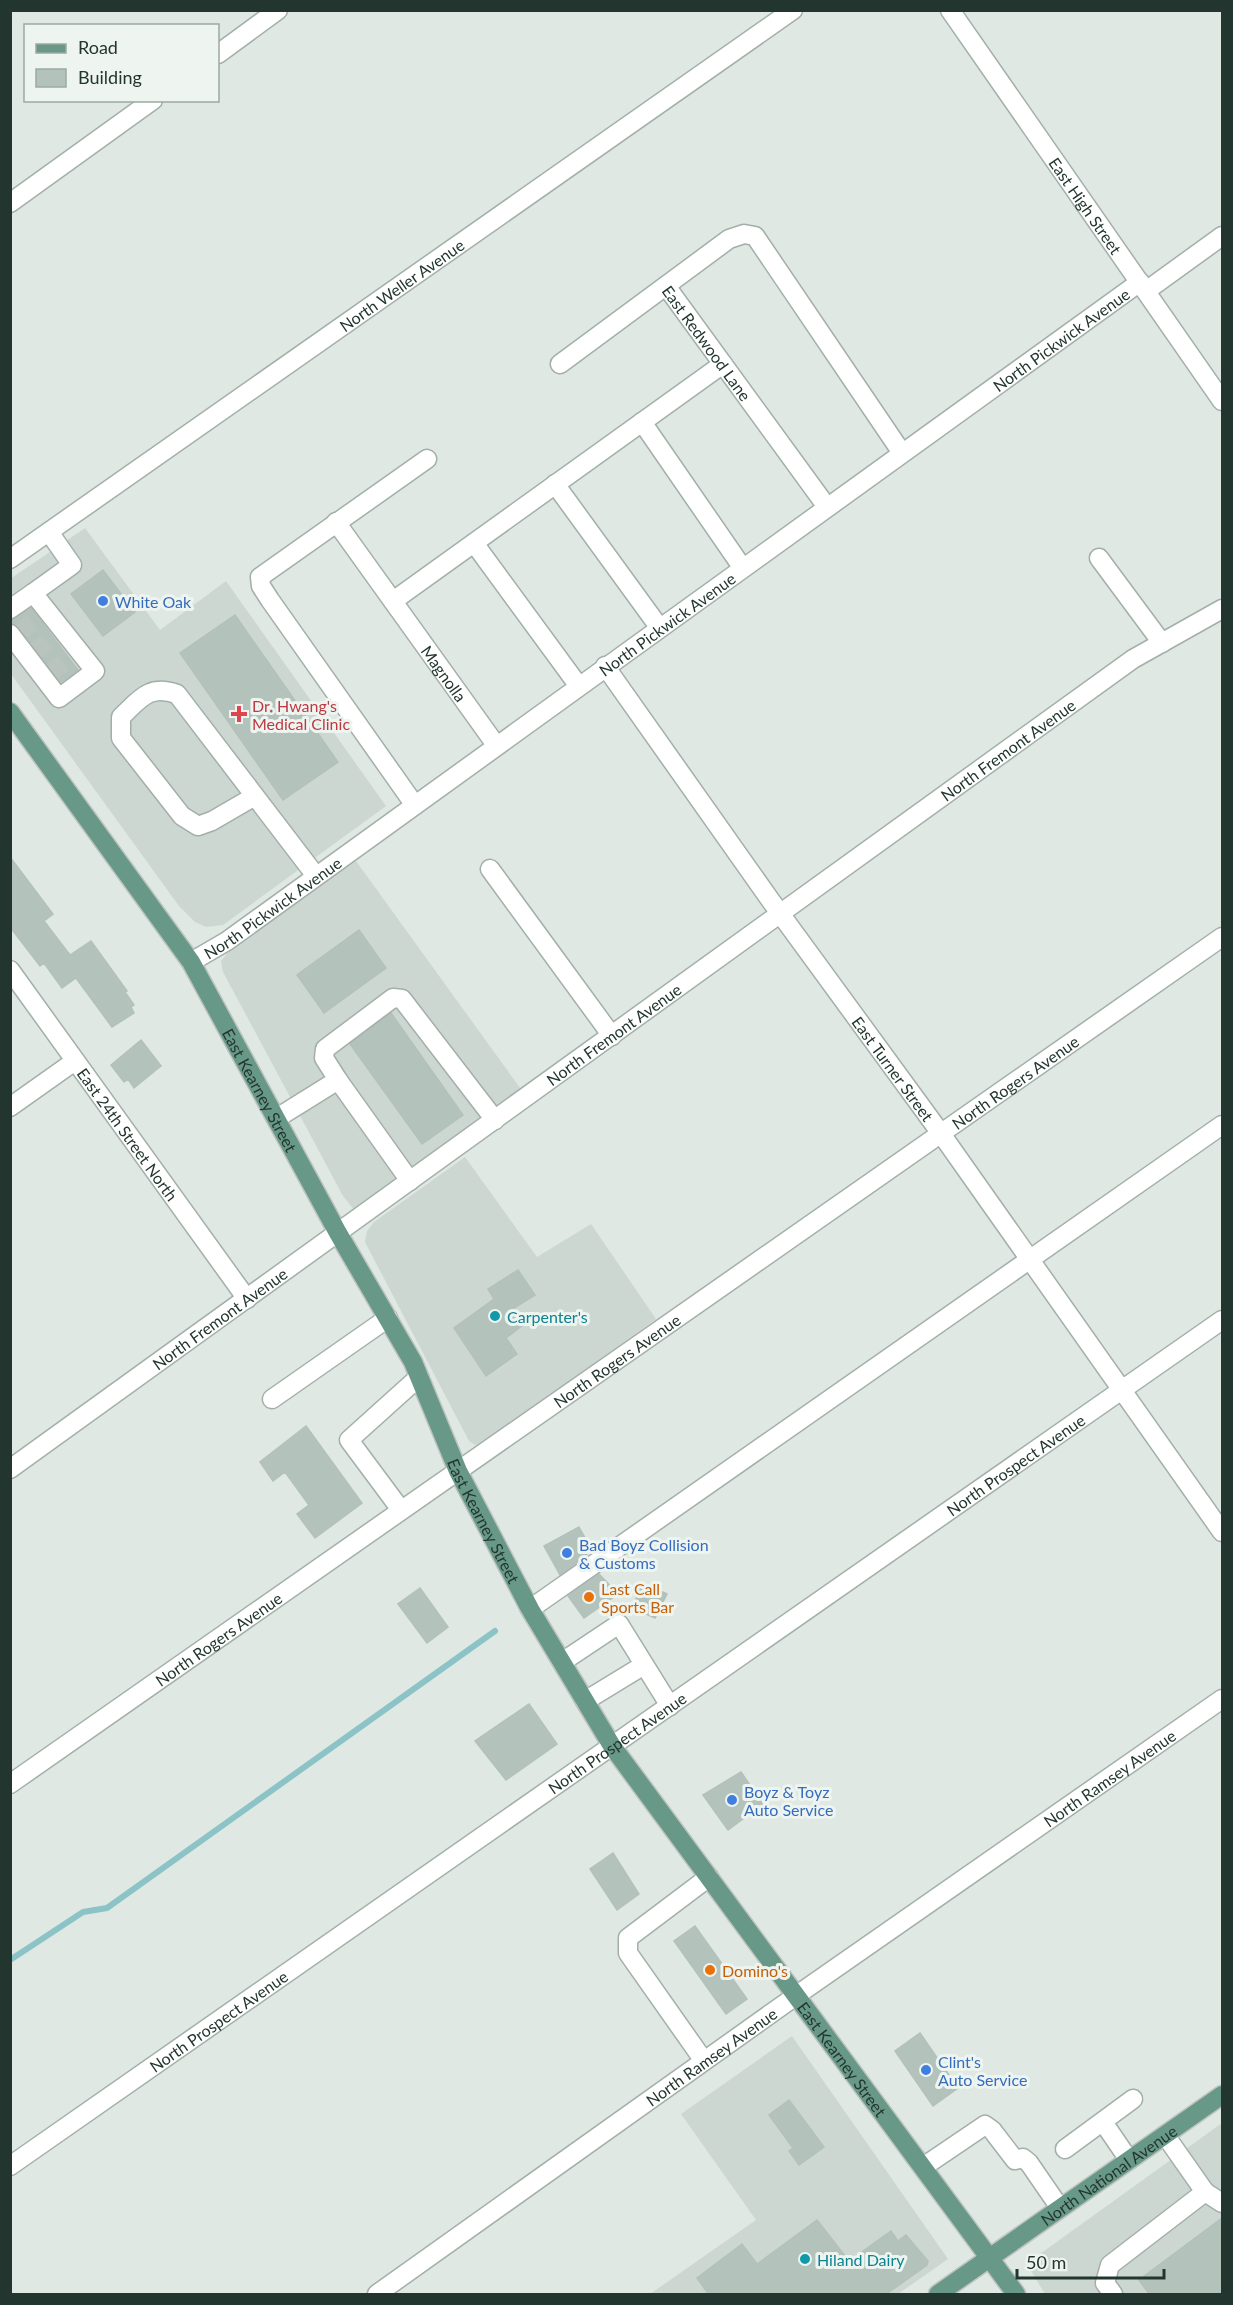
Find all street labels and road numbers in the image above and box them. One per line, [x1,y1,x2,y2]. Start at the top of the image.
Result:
street label: East High Street [1046,153,1126,258]
street label: North Weller Avenue [335,234,467,335]
street label: East Redwood Lane [659,281,756,404]
street label: North Pickwick Avenue [989,284,1133,395]
street label: North Pickwick Avenue [595,568,739,679]
street label: Magnolla [418,641,471,705]
street label: North Fremont Avenue [937,695,1079,804]
street label: North Pickwick Avenue [200,852,345,962]
street label: North Fremont Avenue [542,979,684,1089]
street label: East Turner Street [849,1012,938,1125]
street label: East Kearney Street [219,1025,302,1155]
street label: North Rogers Avenue [948,1031,1082,1133]
street label: East 24th Street North [74,1064,182,1204]
street label: North Fremont Avenue [148,1263,290,1373]
street label: North Rogers Avenue [550,1309,684,1411]
street label: North Prospect Avenue [943,1410,1088,1519]
street label: East Kearney Street [444,1456,524,1586]
street label: North Rogers Avenue [151,1588,285,1689]
street label: North Prospect Avenue [544,1688,689,1797]
street label: North Ramsey Avenue [1040,1725,1179,1830]
street label: North Prospect Avenue [146,1966,291,2075]
street label: East Kearney Street [794,1998,891,2120]
street label: North Ramsey Avenue [642,2003,780,2109]
street label: North National Avenue [1037,2120,1180,2229]

